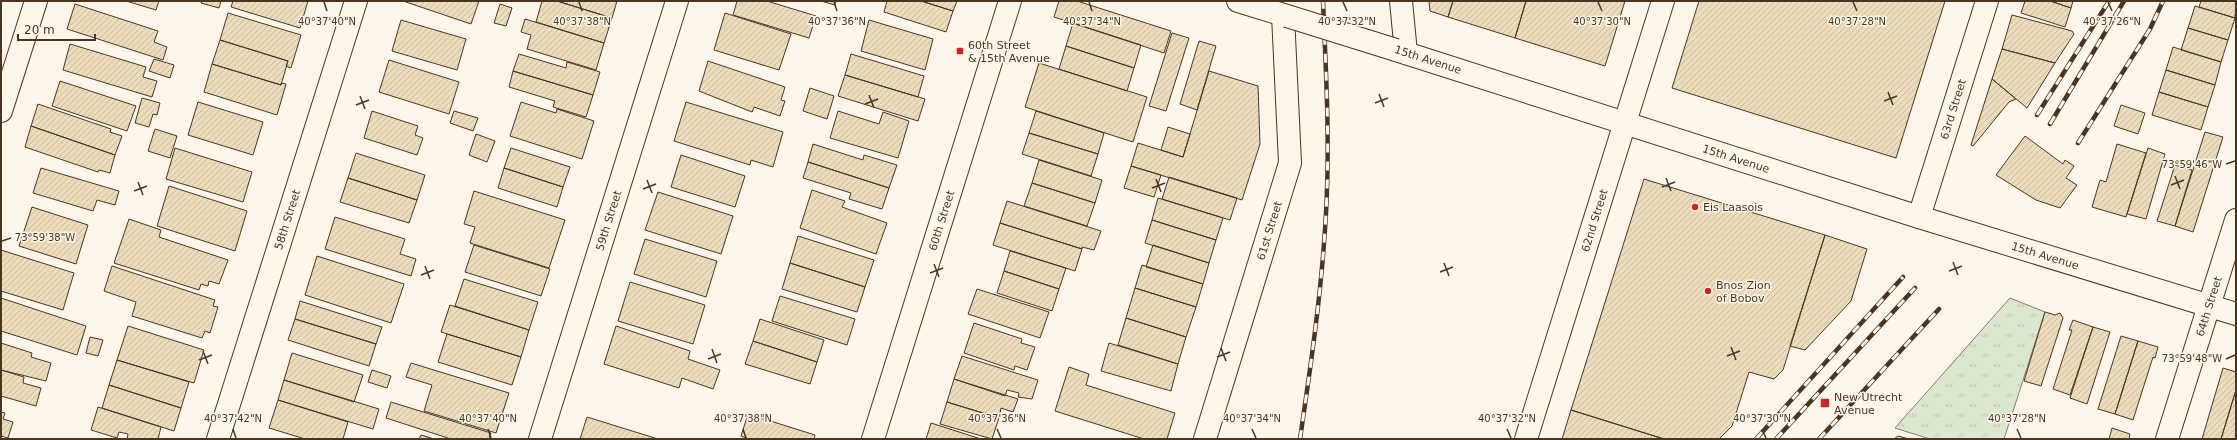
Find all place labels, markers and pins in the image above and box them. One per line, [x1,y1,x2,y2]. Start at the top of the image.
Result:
place label: 60th Street & 15th Avenue [968,39,1050,65]
marker: 60th Street & 15th Avenue [955,46,965,56]
place label: Eis Laasois [1703,201,1763,214]
marker: Eis Laasois [1690,202,1700,212]
place label: Bnos Zion of Bobov [1716,279,1771,305]
marker: Bnos Zion of Bobov [1703,286,1713,296]
place label: New Utrecht Avenue [1834,391,1903,417]
marker: New Utrecht Avenue [1819,397,1831,409]

